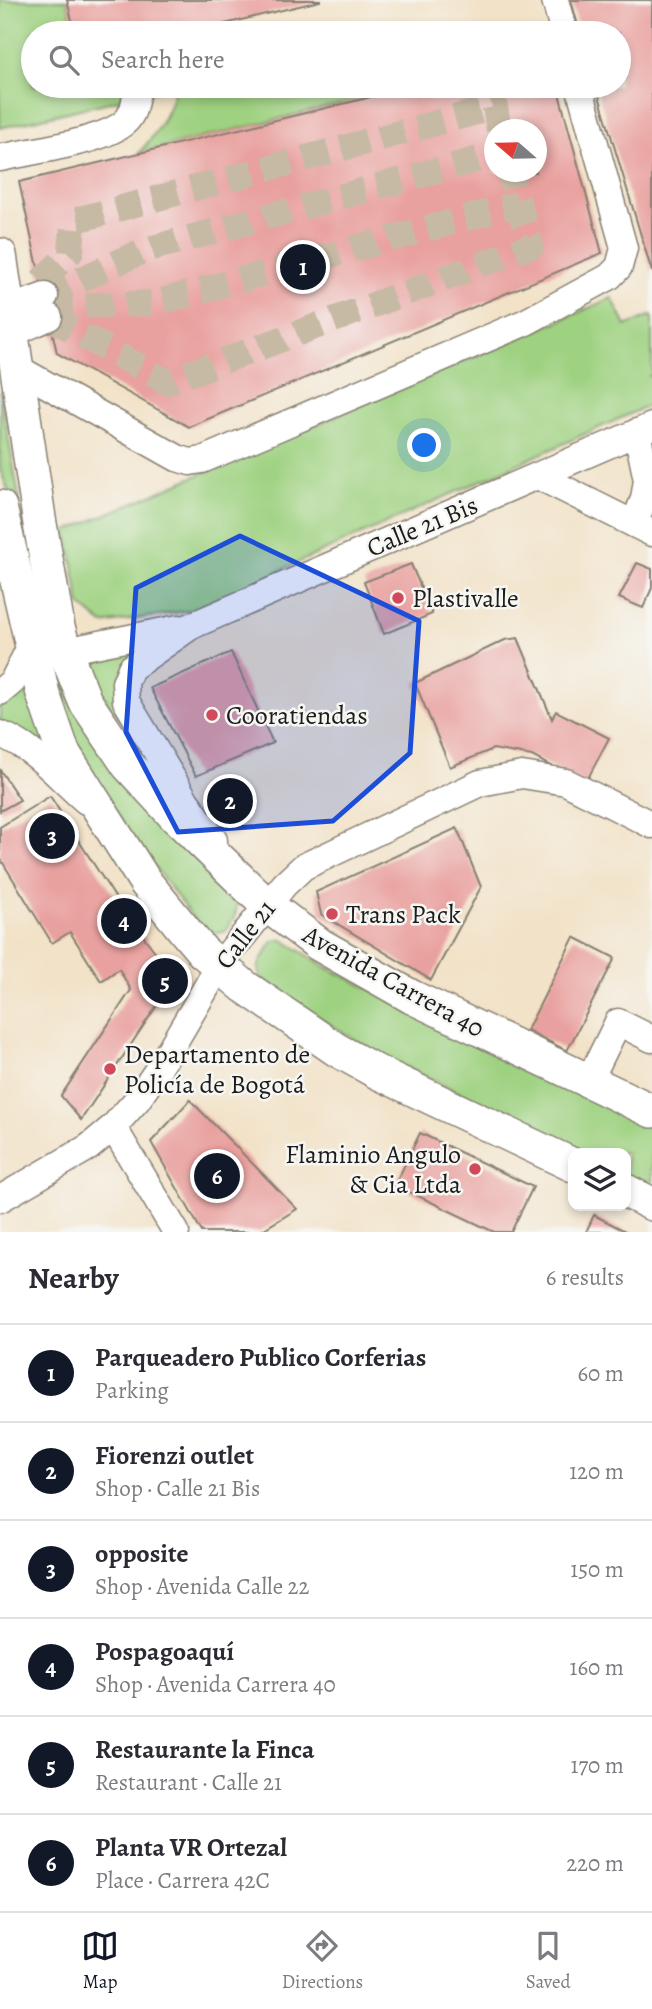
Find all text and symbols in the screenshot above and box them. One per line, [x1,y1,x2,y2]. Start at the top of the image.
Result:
search box [21,21,631,98]
icon: search [45,41,83,79]
text: Search here [101,42,225,77]
north arrow [484,119,547,182]
pin: 1 [280,241,326,293]
your location [407,428,441,462]
street label: Calle 21 Bis [361,487,483,565]
place label: Plastivalle [412,581,519,616]
marker: Plastivalle [390,590,406,606]
place label: Cooratiendas [226,698,368,733]
marker: Cooratiendas [204,707,220,723]
pin: 2 [207,775,253,827]
pin: 3 [29,810,75,862]
street label: Calle 21 [207,892,284,976]
pin: 4 [101,895,147,947]
place label: Trans Pack [346,897,461,932]
marker: Trans Pack [324,906,340,922]
street label: Avenida Carrera 40 [296,917,491,1046]
pin: 5 [142,955,188,1007]
place label: Departamento de Policía de Bogotá [124,1037,310,1102]
marker: Departamento de Policía de Bogotá [102,1061,118,1077]
place label: Flaminio Angulo & Cia Ltda [285,1137,461,1202]
map controls [568,1148,631,1211]
button: layers [568,1148,631,1211]
pin: 6 [194,1150,240,1202]
marker: Flaminio Angulo & Cia Ltda [467,1161,483,1177]
text: Nearby [28,1258,119,1298]
text: 6 results [546,1262,624,1293]
text: Parqueadero Publico Corferias [95,1340,426,1375]
text: 1 [47,1358,55,1389]
text: 60 m [577,1358,624,1389]
text: Parking [95,1375,169,1406]
text: Fiorenzi outlet [95,1438,254,1473]
text: 2 [45,1456,57,1487]
text: 120 m [569,1456,624,1487]
text: Shop · Calle 21 Bis [95,1473,260,1504]
text: opposite [95,1536,189,1571]
text: 3 [46,1554,56,1585]
text: 150 m [570,1554,624,1585]
text: Shop · Avenida Calle 22 [95,1571,309,1602]
text: Pospagoaquí [95,1634,234,1669]
text: 4 [46,1652,56,1683]
text: 160 m [570,1652,624,1683]
text: Shop · Avenida Carrera 40 [95,1669,336,1700]
text: Restaurante la Finca [95,1732,315,1767]
text: 5 [46,1750,56,1781]
text: 170 m [571,1750,624,1781]
text: Restaurant · Calle 21 [95,1767,282,1798]
text: Planta VR Ortezal [95,1830,287,1865]
text: 6 [46,1848,56,1879]
text: 220 m [566,1848,624,1879]
text: Place · Carrera 42C [95,1865,270,1896]
tab: Map [81,1927,119,1995]
tab: Directions [282,1927,363,1995]
tab: Saved [526,1927,571,1995]

